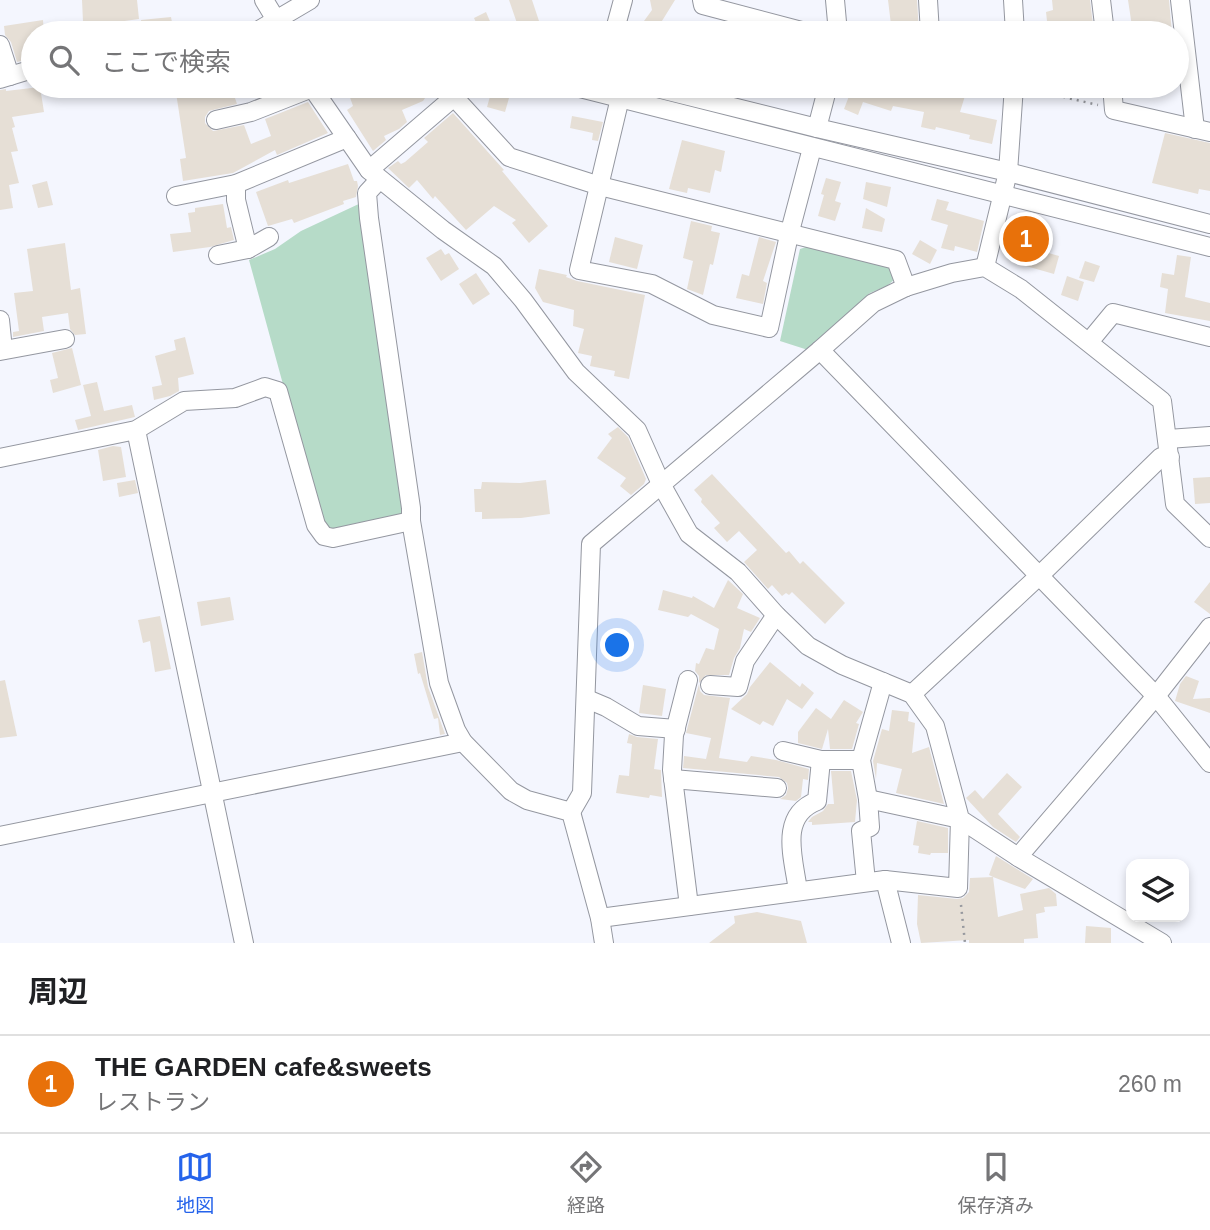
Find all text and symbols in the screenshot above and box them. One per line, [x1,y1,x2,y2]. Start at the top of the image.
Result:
search box [21,21,1189,98]
icon: search [45,41,83,79]
text: ここで検索 [101,47,231,77]
pin: 1 [1003,213,1049,265]
your location [600,628,634,662]
map controls [1126,859,1189,922]
button: layers [1126,859,1189,922]
text: 周辺 [28,975,88,1008]
text: THE GARDEN cafe&sweets [95,1052,432,1082]
text: 1 [45,1071,57,1097]
text: 260 m [1118,1071,1182,1097]
text: レストラン [95,1089,210,1115]
tab: 地図 [176,1148,214,1217]
tab: 経路 [567,1148,605,1217]
tab: 保存済み [958,1148,1034,1217]

